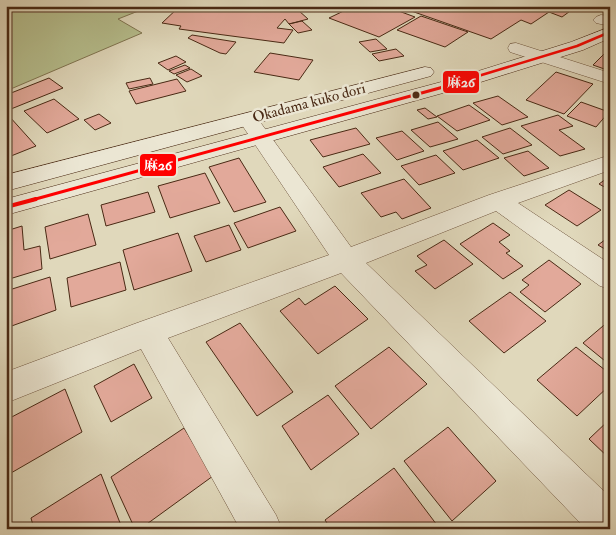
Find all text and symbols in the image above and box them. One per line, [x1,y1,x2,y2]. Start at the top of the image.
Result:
line badge: 麻26 [442,70,480,94]
text: 麻26 [447,74,476,91]
street label: Okadama kuko dori [250,79,368,127]
unlabelled marker [411,90,421,100]
line badge: 麻26 [139,153,177,177]
text: 麻26 [144,157,173,174]

